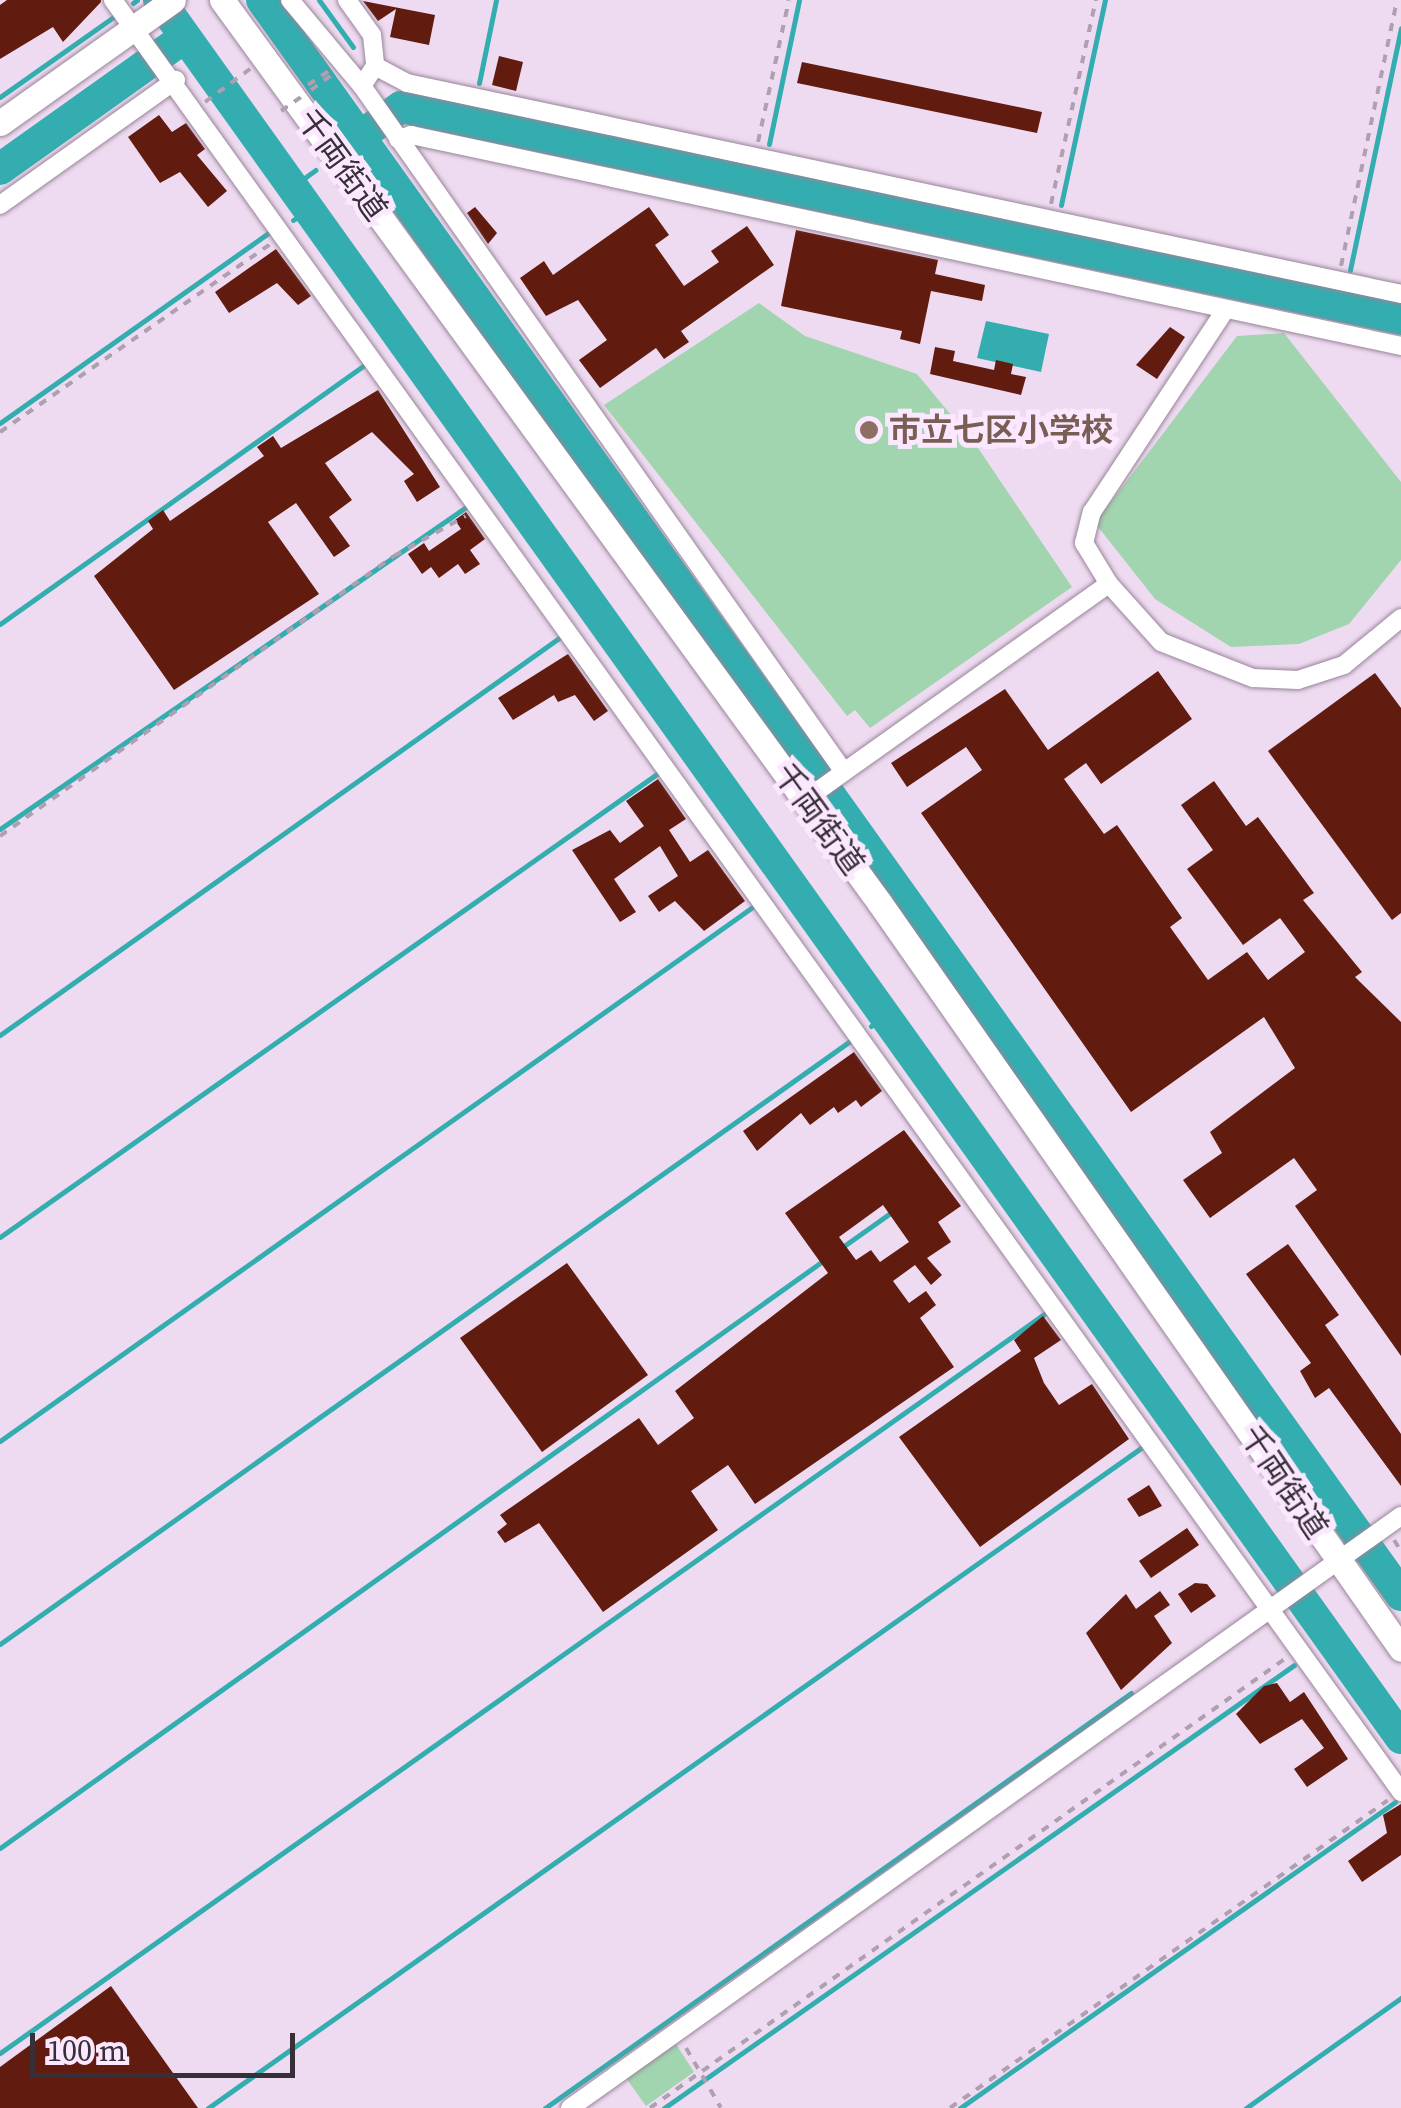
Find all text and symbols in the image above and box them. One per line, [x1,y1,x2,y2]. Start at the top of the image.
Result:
street label: 千両街道 [289,102,395,228]
place label: 市立七区小学校 [889,411,1113,449]
marker: 市立七区小学校 [858,419,880,441]
street label: 千両街道 [766,756,872,882]
street label: 千両街道 [1232,1418,1336,1546]
scale bar [35,2013,300,2075]
text: 100 m [47,2030,126,2071]

